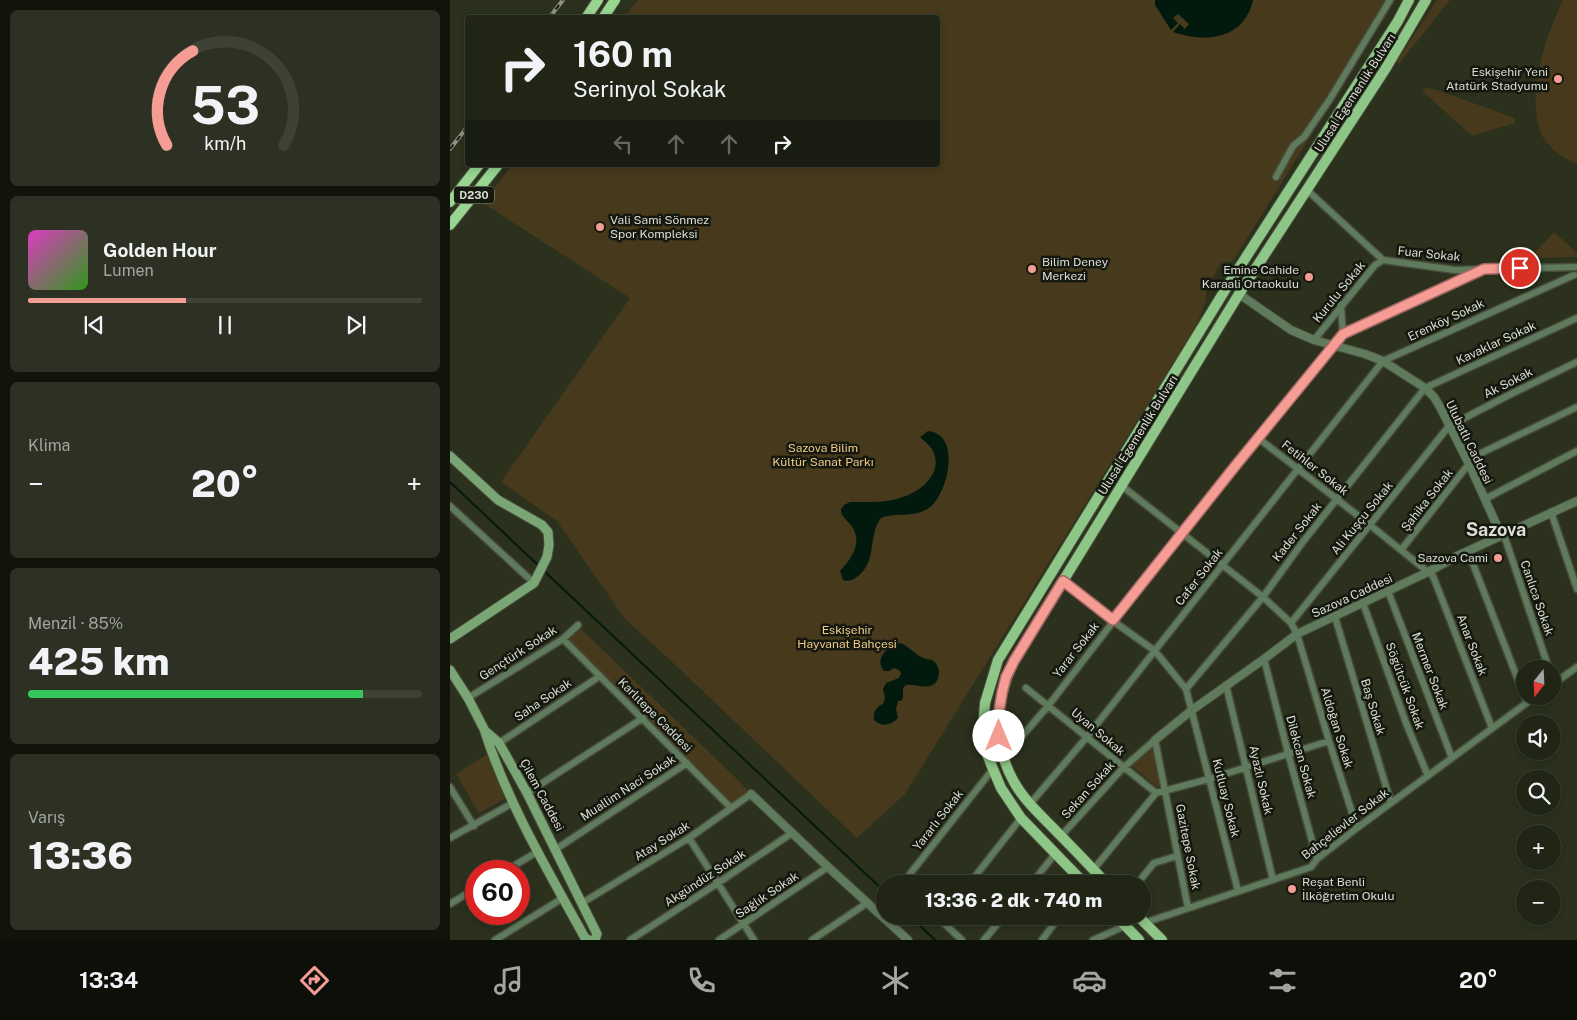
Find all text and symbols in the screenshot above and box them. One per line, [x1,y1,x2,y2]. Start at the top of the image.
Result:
street label: Ulusal Egemenlik Bulvarı [1311,31,1399,155]
text: 160 m [573,34,673,75]
icon: right [490,35,555,100]
place label: Eskişehir Yeni Atatürk Stadyumu [1446,65,1548,93]
marker: Eskişehir Yeni Atatürk Stadyumu [1552,73,1564,85]
text: 53 [190,75,260,136]
text: Serinyol Sokak [573,76,726,102]
icon: left [609,130,637,158]
icon: ahead [662,130,690,158]
icon: ahead [715,130,743,158]
icon: right [768,130,796,158]
text: km/h [204,133,246,154]
road number: D230 [454,186,494,204]
place label: Vali Sami Sönmez Spor Kompleksi [610,213,709,241]
marker: Vali Sami Sönmez Spor Kompleksi [594,221,606,233]
text: Golden Hour [103,239,217,261]
street label: Fuar Sokak [1397,244,1461,264]
pin [1499,247,1541,289]
icon: arrive [1506,254,1534,282]
place label: Bilim Deney Merkezi [1042,255,1109,283]
street label: Kurulu Sokak [1310,258,1368,325]
text: Lumen [103,261,154,280]
marker: Bilim Deney Merkezi [1026,263,1038,275]
place label: Emine Cahide Karaali Ortaokulu [1202,263,1299,291]
marker: Emine Cahide Karaali Ortaokulu [1303,271,1315,283]
street label: Erenköy Sokak [1406,296,1487,344]
icon: previous [80,311,108,339]
icon: pause [211,311,239,339]
icon: next [342,311,370,339]
street label: Kavaklar Sokak [1454,318,1538,368]
street label: Ak Sokak [1481,365,1535,401]
street label: Ulusal Egemenlik Bulvarı [1095,373,1181,497]
street label: Ulubatlı Caddesi [1443,398,1495,486]
text: Klima [28,436,70,455]
street label: Fetihler Sokak [1279,438,1351,498]
park label: Sazova Bilim Kültür Sanat Parkı [772,441,874,469]
text: 20° [191,461,259,506]
street label: Şahika Sokak [1398,466,1456,534]
text: − [28,467,44,500]
text: + [406,467,422,500]
street label: Ali Kuşçu Sokak [1328,478,1396,557]
street label: Kader Sokak [1270,499,1325,564]
district label: Sazova [1466,519,1526,540]
street label: Cafer Sokak [1172,546,1226,608]
place label: Sazova Cami [1417,551,1488,565]
marker: Sazova Cami [1492,552,1504,564]
street label: Canlıca Sokak [1518,558,1557,638]
street label: Sazova Caddesi [1309,571,1395,621]
street label: Anar Sokak [1454,612,1490,678]
text: Menzil · 85% [28,614,123,633]
street label: Yarar Sokak [1050,619,1102,681]
street label: Gençtürk Sokak [477,623,560,683]
park label: Eskişehir Hayvanat Bahçesi [797,623,897,651]
street label: Mermer Sokak [1409,630,1451,712]
text: 425 km [28,639,170,684]
street label: Sögütcük Sokak [1383,641,1427,732]
north arrow [1516,660,1561,705]
map controls [1516,660,1561,925]
street label: Karlıtepe Caddesi [615,675,695,755]
street label: Saha Sokak [512,676,574,724]
street label: Baş Sokak [1358,677,1388,737]
street label: Aldoğan Sokak [1318,686,1356,771]
street label: Uyan Sokak [1068,705,1128,759]
position arrow [972,709,1024,761]
street label: Dilekcan Sokak [1283,714,1319,800]
button: sound [1516,715,1561,760]
street label: Ayazlı Sokak [1246,744,1276,816]
street label: Muallim Naci Sokak [578,752,678,824]
street label: Çilem Caddesi [517,757,567,833]
street label: Kutluay Sokak [1209,757,1243,839]
street label: Sekan Sokak [1058,758,1118,822]
button: search [1516,770,1561,815]
street label: Bahçelievler Sokak [1299,785,1392,862]
street label: Yararlı Sokak [910,787,966,853]
street label: Gazitepe Sokak [1173,803,1203,891]
text: Varış [28,808,65,827]
street label: Atay Sokak [632,818,693,864]
button: + [1516,825,1561,870]
text: 13:36 [28,833,133,878]
street label: Akgündüz Sokak [662,846,748,909]
speed limit sign: 60 [465,860,530,925]
street label: Sağlık Sokak [733,869,801,921]
place label: Reşat Benli İlköğretim Okulu [1302,875,1395,903]
button: − [1516,880,1561,925]
marker: Reşat Benli İlköğretim Okulu [1286,883,1298,895]
text: 13:36 · 2 dk · 740 m [925,889,1102,911]
icon: directions [297,963,332,998]
icon: music [491,963,526,998]
icon: phone [684,963,719,998]
icon: climate [878,963,913,998]
icon: car [1072,963,1107,998]
icon: filters [1265,963,1300,998]
text: 13:34 [79,967,138,993]
text: 20° [1459,967,1498,993]

